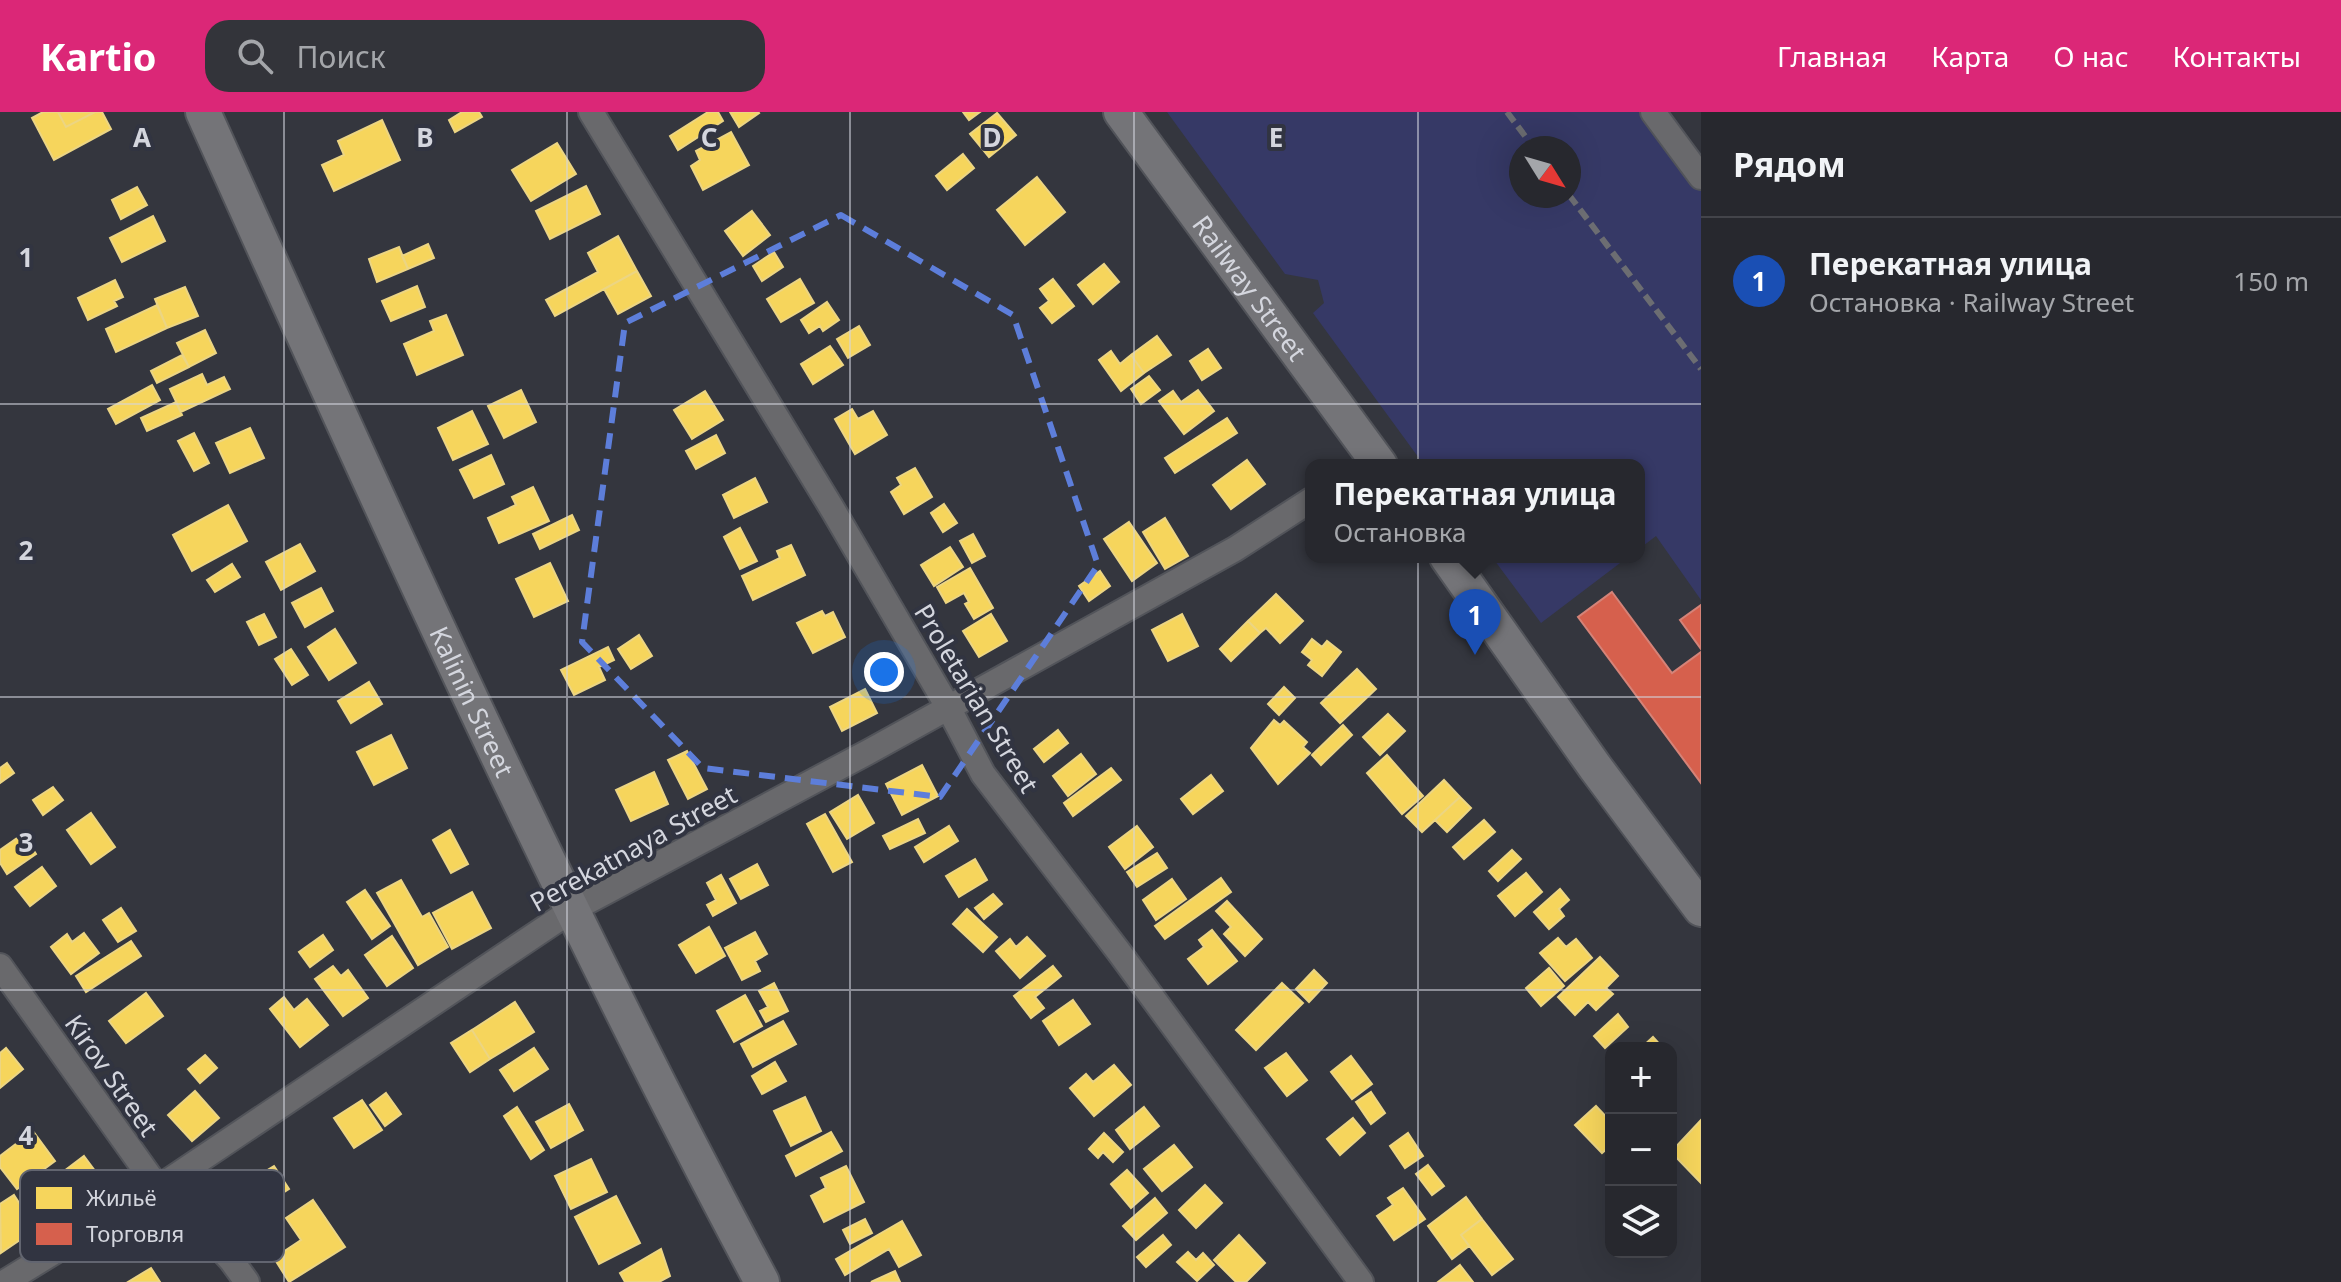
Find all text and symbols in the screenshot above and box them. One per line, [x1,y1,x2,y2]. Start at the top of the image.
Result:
search box [205,20,765,92]
text: Kartio [40,30,157,82]
icon: search [233,34,277,78]
text: Поиск [297,36,386,77]
text: Главная [1777,37,1887,75]
text: Карта [1931,37,2009,75]
text: О нас [2053,37,2129,75]
text: Контакты [2173,37,2301,75]
text: A [133,119,151,155]
text: B [416,119,434,155]
text: C [701,119,717,155]
text: D [982,119,1002,155]
text: E [1269,119,1283,155]
north arrow [1509,136,1581,208]
text: Рядом [1733,141,1846,187]
street label: Railway Street [1185,208,1315,368]
text: 1 [19,239,33,275]
text: Перекатная улица [1809,243,2092,284]
text: 1 [1752,263,1766,299]
text: 150 m [2233,263,2309,299]
text: Остановка · Railway Street [1809,284,2134,320]
popup [1305,459,1645,563]
text: Перекатная улица [1334,473,1617,514]
text: Остановка [1334,514,1466,550]
text: 2 [19,532,34,568]
pin: 1 [1449,589,1501,655]
street label: Proletarian Street [906,597,1048,799]
street label: Kalinin Street [421,620,523,783]
your location [864,652,904,692]
street label: Perekatnaya Street [523,776,743,920]
text: 3 [19,824,33,860]
street label: Kirov Street [57,1007,167,1143]
map controls [1605,1042,1677,1258]
button: + [1605,1042,1677,1114]
button: − [1605,1114,1677,1186]
text: 4 [19,1117,34,1153]
legend [20,1170,284,1262]
text: Жильё [86,1182,157,1212]
button: layers [1605,1186,1677,1258]
text: Торговля [86,1218,184,1248]

